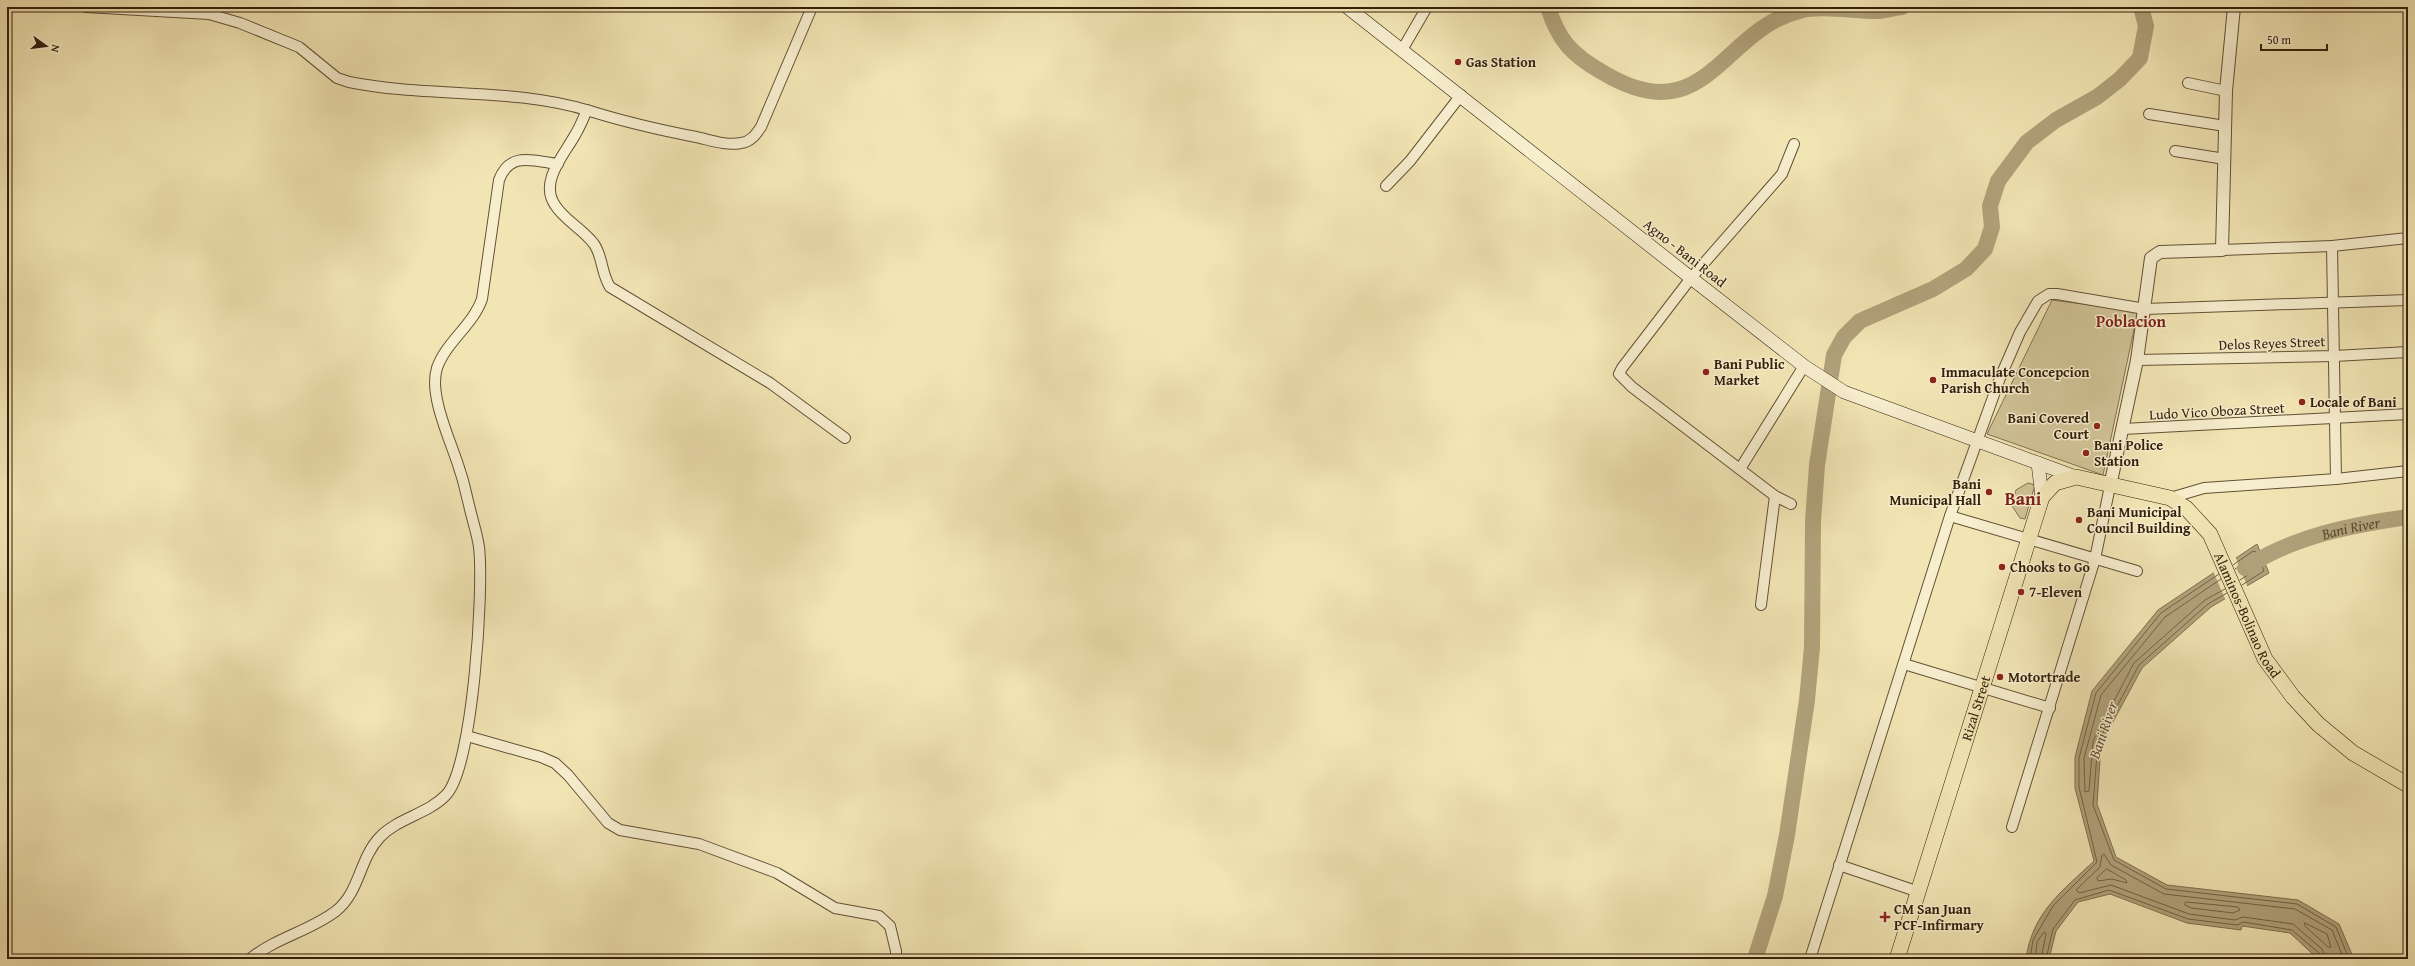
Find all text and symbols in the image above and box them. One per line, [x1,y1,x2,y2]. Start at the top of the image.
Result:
north arrow [26,26,66,66]
scale bar [2261,26,2327,52]
text: 50 m [2267,31,2291,48]
text: N [47,43,64,55]
place label: Gas Station [1466,52,1537,72]
marker: Gas Station [1453,57,1463,67]
street label: Agno - Bani Road [1639,214,1731,292]
district label: Poblacion [2096,309,2167,333]
street label: Delos Reyes Street [2218,331,2326,355]
place label: Bani Public Market [1714,354,1785,390]
place label: Immaculate Concepcion Parish Church [1941,362,2090,398]
marker: Bani Public Market [1701,367,1711,377]
marker: Immaculate Concepcion Parish Church [1928,375,1938,385]
place label: Locale of Bani [2310,392,2397,412]
street label: Ludo Vico Oboza Street [2149,397,2285,425]
marker: Locale of Bani [2297,397,2307,407]
place label: Bani Covered Court [2008,408,2090,444]
marker: Bani Covered Court [2092,421,2102,431]
place label: Bani Police Station [2094,435,2163,471]
marker: Bani Police Station [2081,448,2091,458]
place label: Bani Municipal Hall [1889,474,1982,510]
district label: Bani [2005,485,2042,512]
marker: Bani Municipal Hall [1984,487,1994,497]
place label: Bani Municipal Council Building [2087,502,2191,538]
water label: Bani River [2318,511,2382,544]
marker: Bani Municipal Council Building [2074,515,2084,525]
street label: Alaminos-Bolinao Road [2209,549,2286,682]
place label: Chooks to Go [2010,557,2090,577]
marker: Chooks to Go [1997,562,2007,572]
place label: 7-Eleven [2029,582,2083,602]
marker: 7-Eleven [2016,587,2026,597]
place label: Motortrade [2008,667,2080,687]
marker: Motortrade [1995,672,2005,682]
street label: Rizal Street [1956,673,1995,743]
water label: Bani River [2083,698,2123,762]
place label: CM San Juan PCF-Infirmary [1894,899,1985,935]
marker: CM San Juan PCF-Infirmary [1879,911,1891,923]

